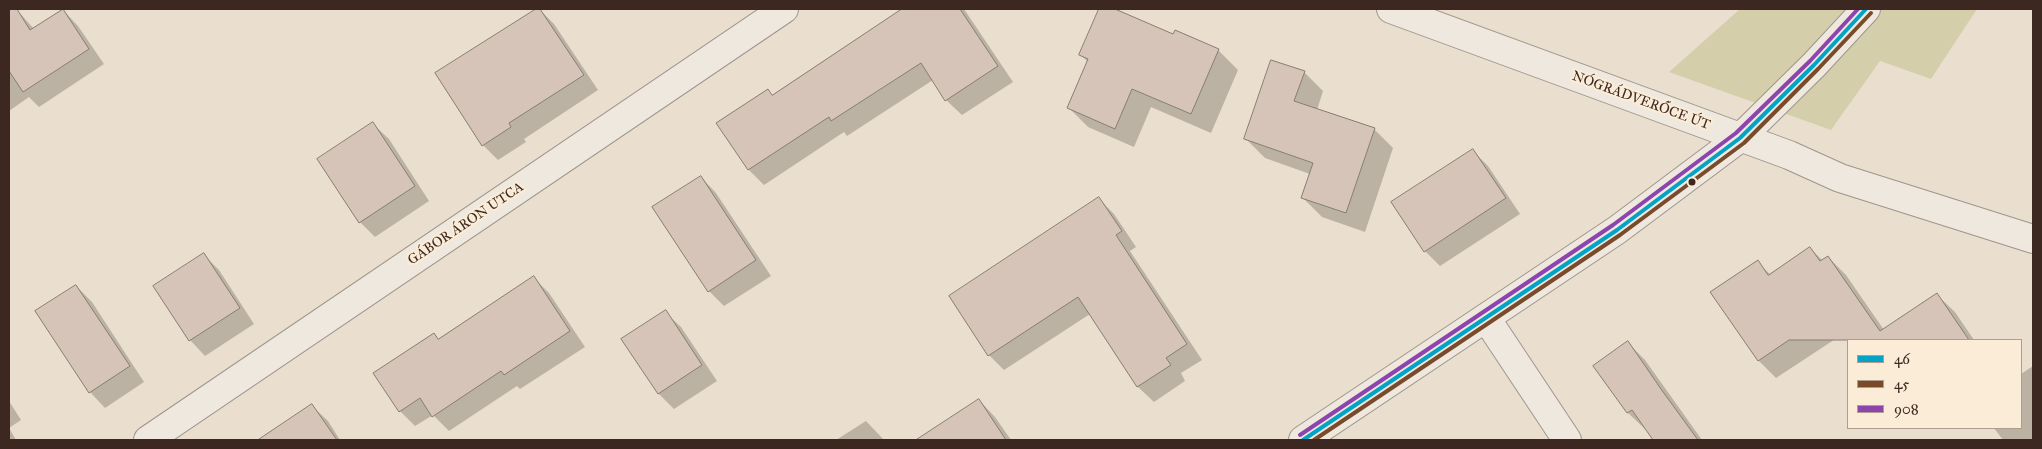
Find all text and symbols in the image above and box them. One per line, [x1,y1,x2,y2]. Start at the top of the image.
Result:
street label: NÓGRÁDVERŐCE ÚT [1570,68,1712,134]
unlabelled marker [1687,177,1697,187]
street label: GÁBOR ÁRON UTCA [405,179,527,269]
legend [1847,339,2022,429]
text: 46 [1894,350,1910,368]
text: 45 [1894,375,1909,393]
text: 908 [1894,400,1919,418]

